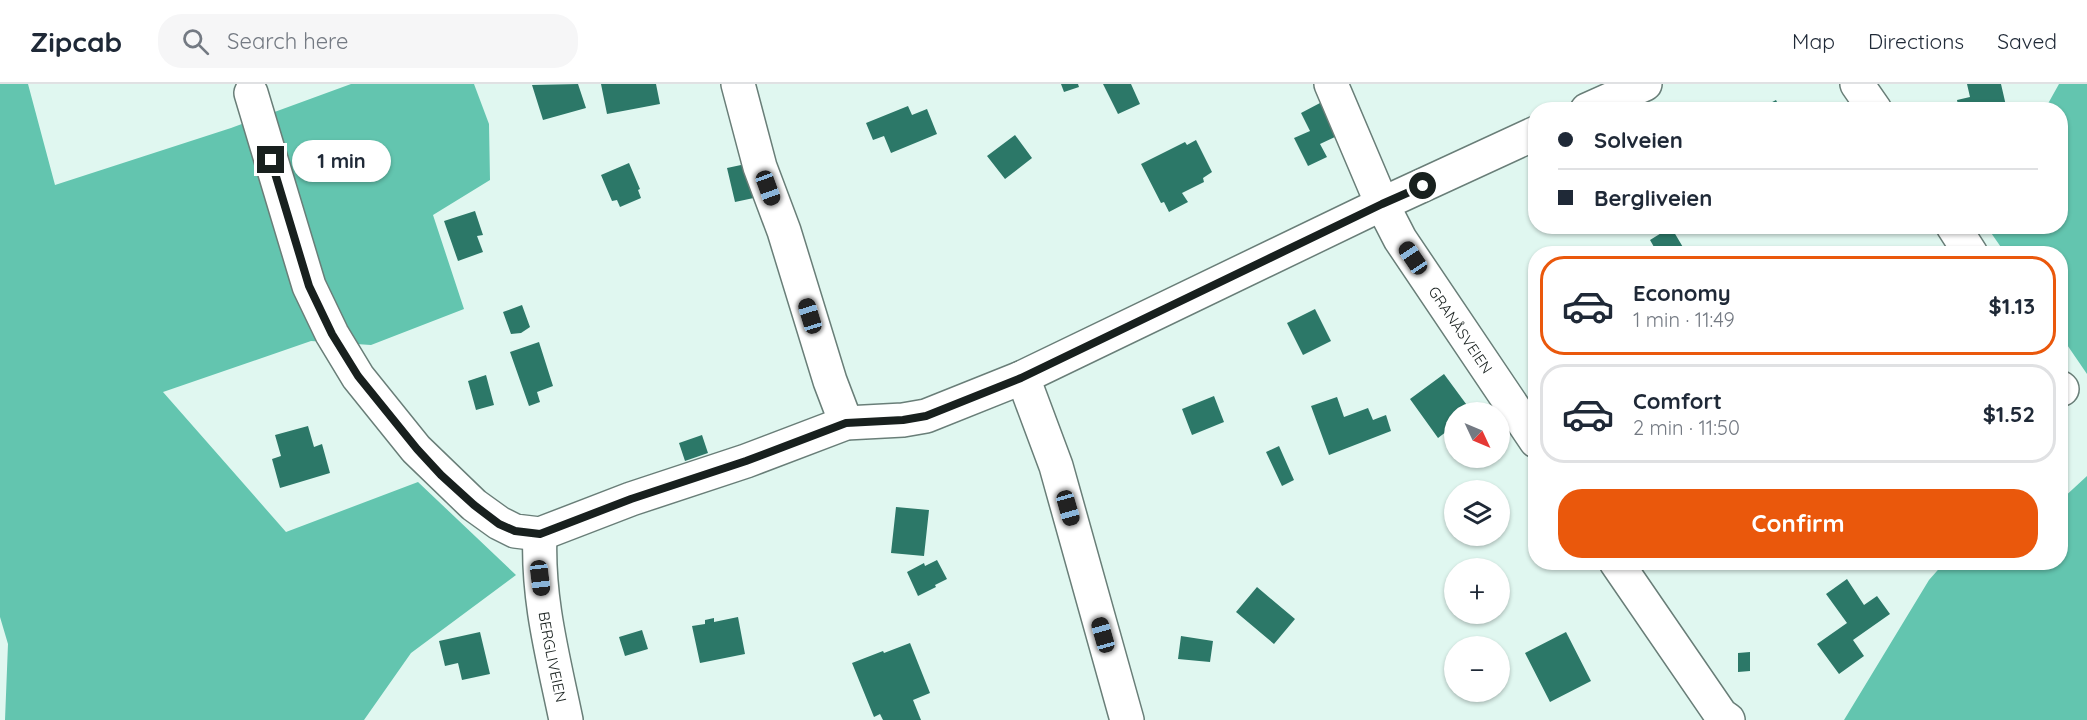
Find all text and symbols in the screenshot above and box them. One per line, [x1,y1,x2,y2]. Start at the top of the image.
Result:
search box [158,14,578,68]
text: Zipcab [30,24,122,59]
icon: search [179,25,212,58]
text: Search here [227,27,349,55]
text: Map [1792,28,1835,54]
text: Directions [1868,28,1964,54]
text: Saved [1997,28,2057,54]
text: Solveien [1594,126,1683,154]
callout: 1 min [292,139,391,181]
route end [257,146,284,173]
text: 1 min [317,148,366,173]
car [753,168,783,208]
route start [1409,172,1436,199]
text: Bergliveien [1594,184,1712,212]
car [1395,238,1431,278]
icon: car [1561,279,1615,333]
text: Economy [1633,279,1731,307]
street label: GRANÅSVEIEN [1425,282,1497,377]
text: $1.13 [1989,292,2035,320]
car [796,296,824,336]
text: 1 min · 11:49 [1633,307,1735,332]
icon: car [1561,387,1615,441]
text: Comfort [1633,387,1722,415]
text: $1.52 [1983,400,2035,428]
north arrow [1444,402,1510,468]
map controls [1444,402,1510,702]
text: 2 min · 11:50 [1633,415,1740,440]
button: layers [1444,480,1510,546]
car [1054,488,1082,528]
button: Confirm [1558,489,2038,558]
button: + [1444,558,1510,624]
car [529,559,551,597]
street label: BERGLIVEIEN [535,610,571,704]
car [1089,615,1117,655]
button: − [1444,636,1510,702]

